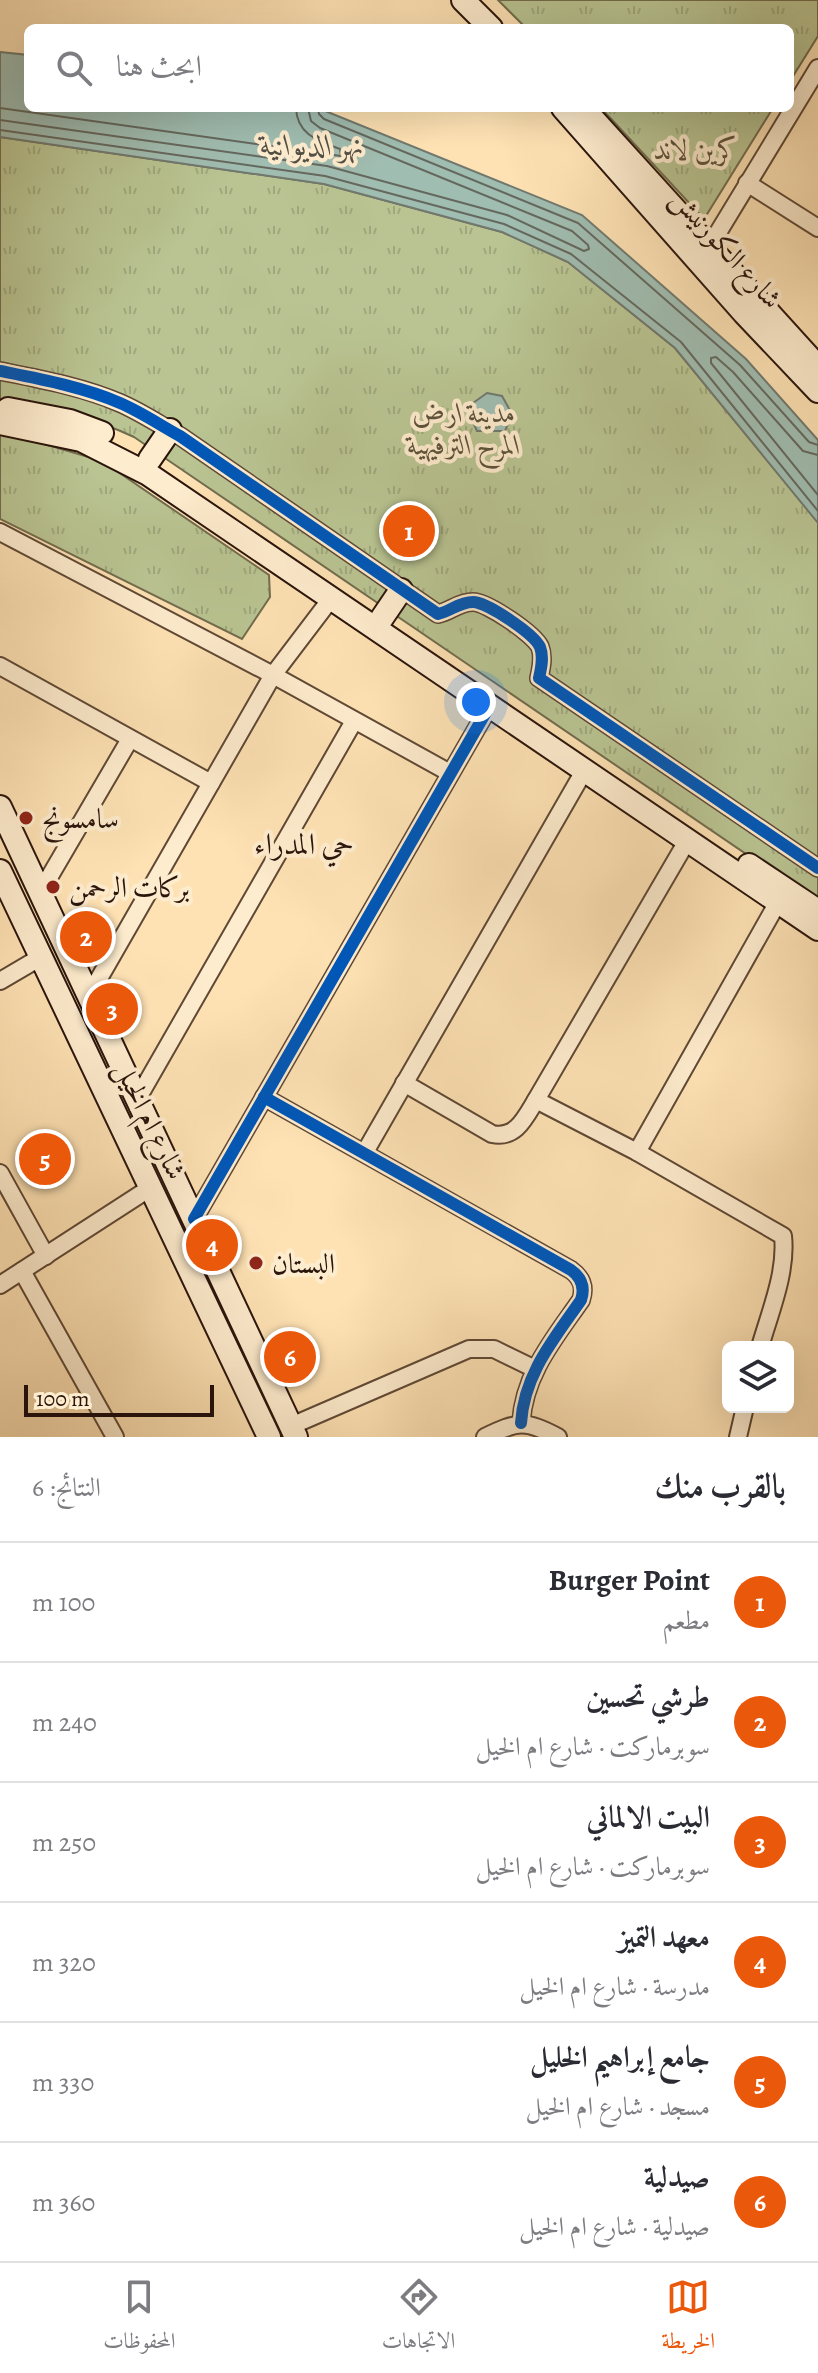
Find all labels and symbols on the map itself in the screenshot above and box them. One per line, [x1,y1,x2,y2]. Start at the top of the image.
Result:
water label: نهر الديوانية [257,125,364,165]
park label: كرين لاند [654,131,740,169]
street label: شارع الكورنيش [659,180,790,320]
park label: مدينة ارض المرح الترفيهية [404,394,521,470]
pin: 1 [383,501,435,561]
your location [456,682,496,722]
place label: سامسونج [42,800,119,843]
marker: سامسونج [17,809,35,827]
district label: حي المدراء [254,824,354,868]
place label: بركات الرحمن [69,869,189,907]
marker: بركات الرحمن [44,878,62,896]
pin: 2 [60,907,112,967]
pin: 3 [86,979,138,1039]
street label: شارع ام الخيل [101,1055,195,1188]
pin: 5 [19,1129,71,1189]
pin: 4 [186,1215,238,1275]
place label: البستان [272,1245,335,1283]
marker: البستان [247,1254,265,1272]
pin: 6 [264,1327,316,1387]
scale bar [24,1381,214,1417]

